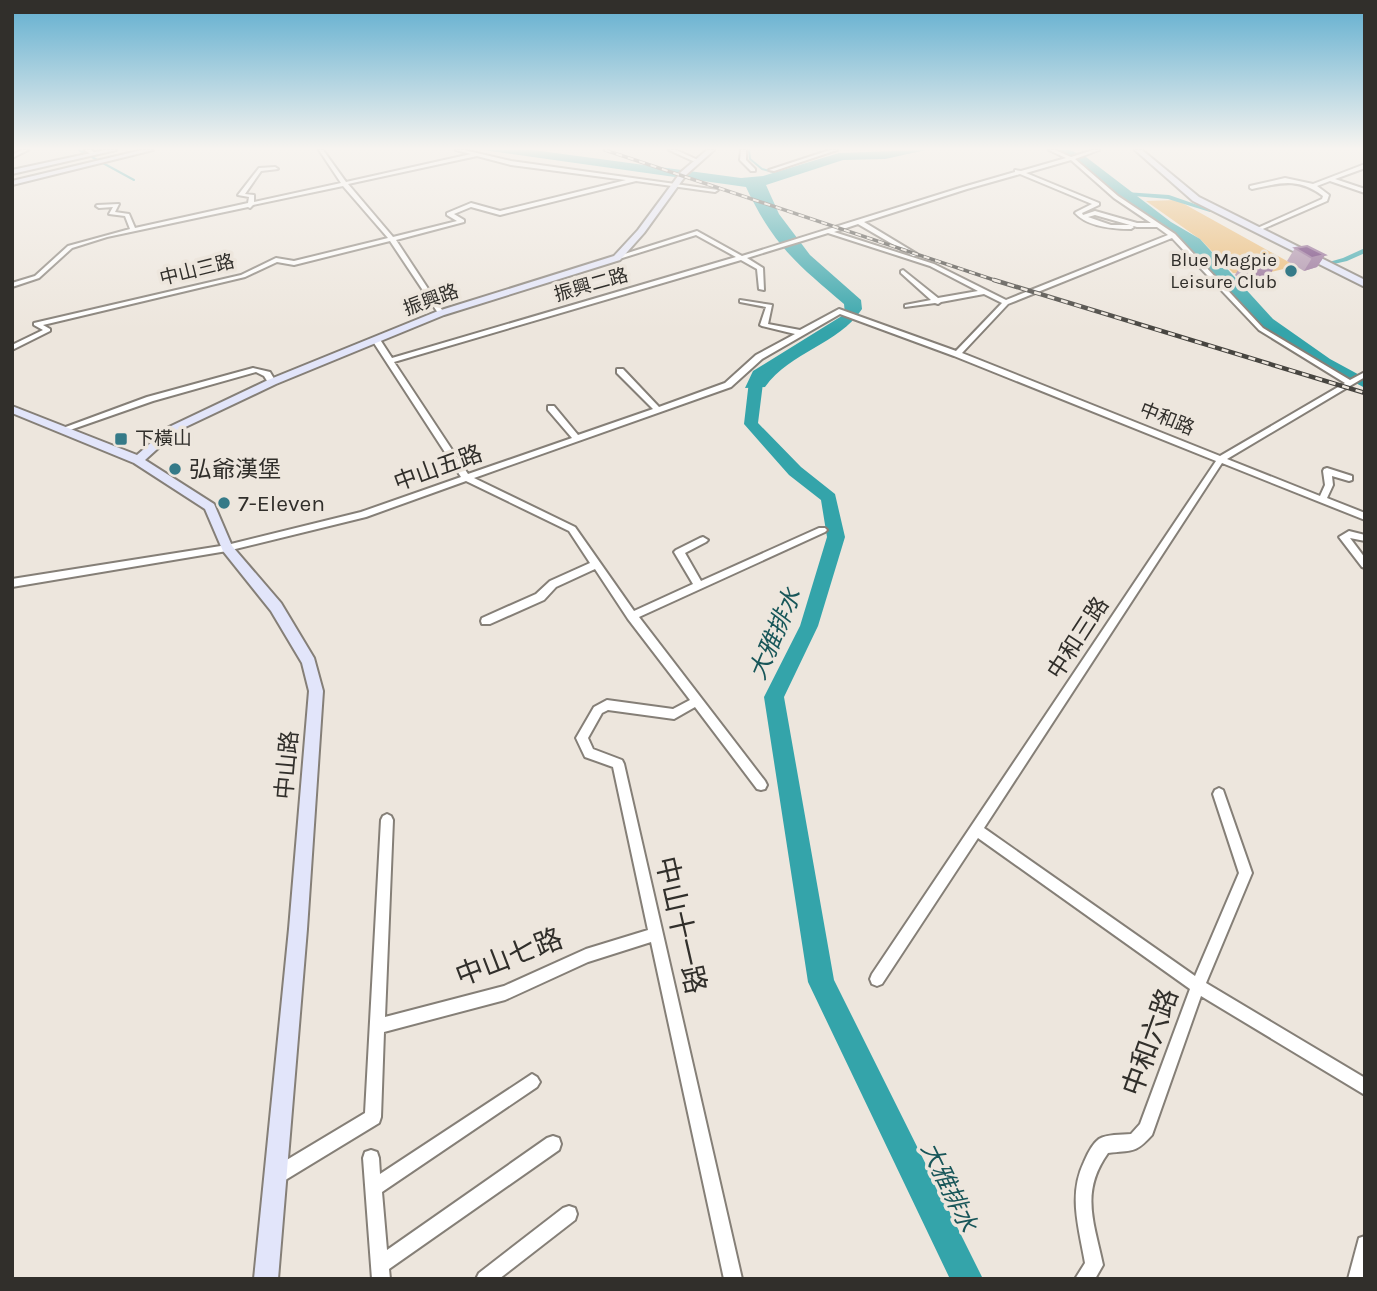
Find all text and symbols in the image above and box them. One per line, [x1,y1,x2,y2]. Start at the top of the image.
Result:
place label: Blue Magpie Leisure Club [1170,249,1277,293]
street label: 中山三路 [157,250,237,290]
marker: Blue Magpie Leisure Club [1283,263,1299,279]
street label: 振興二路 [551,264,631,306]
street label: 振興路 [400,280,462,320]
street label: 中和路 [1136,398,1198,440]
place label: 下橫山 [135,428,192,450]
marker: 下橫山 [113,431,129,447]
street label: 中山五路 [390,440,486,496]
place label: 弘爺漢堡 [189,456,281,483]
marker: 弘爺漢堡 [167,461,183,477]
place label: 7-Eleven [238,490,325,517]
marker: 7-Eleven [216,495,232,511]
water label: 大雅排水 [743,583,807,684]
street label: 中和三路 [1042,592,1114,684]
street label: 中山路 [271,729,303,801]
street label: 中山十一路 [649,853,713,997]
street label: 中山七路 [451,922,567,992]
street label: 中和六路 [1115,984,1185,1100]
water label: 大雅排水 [915,1138,983,1237]

